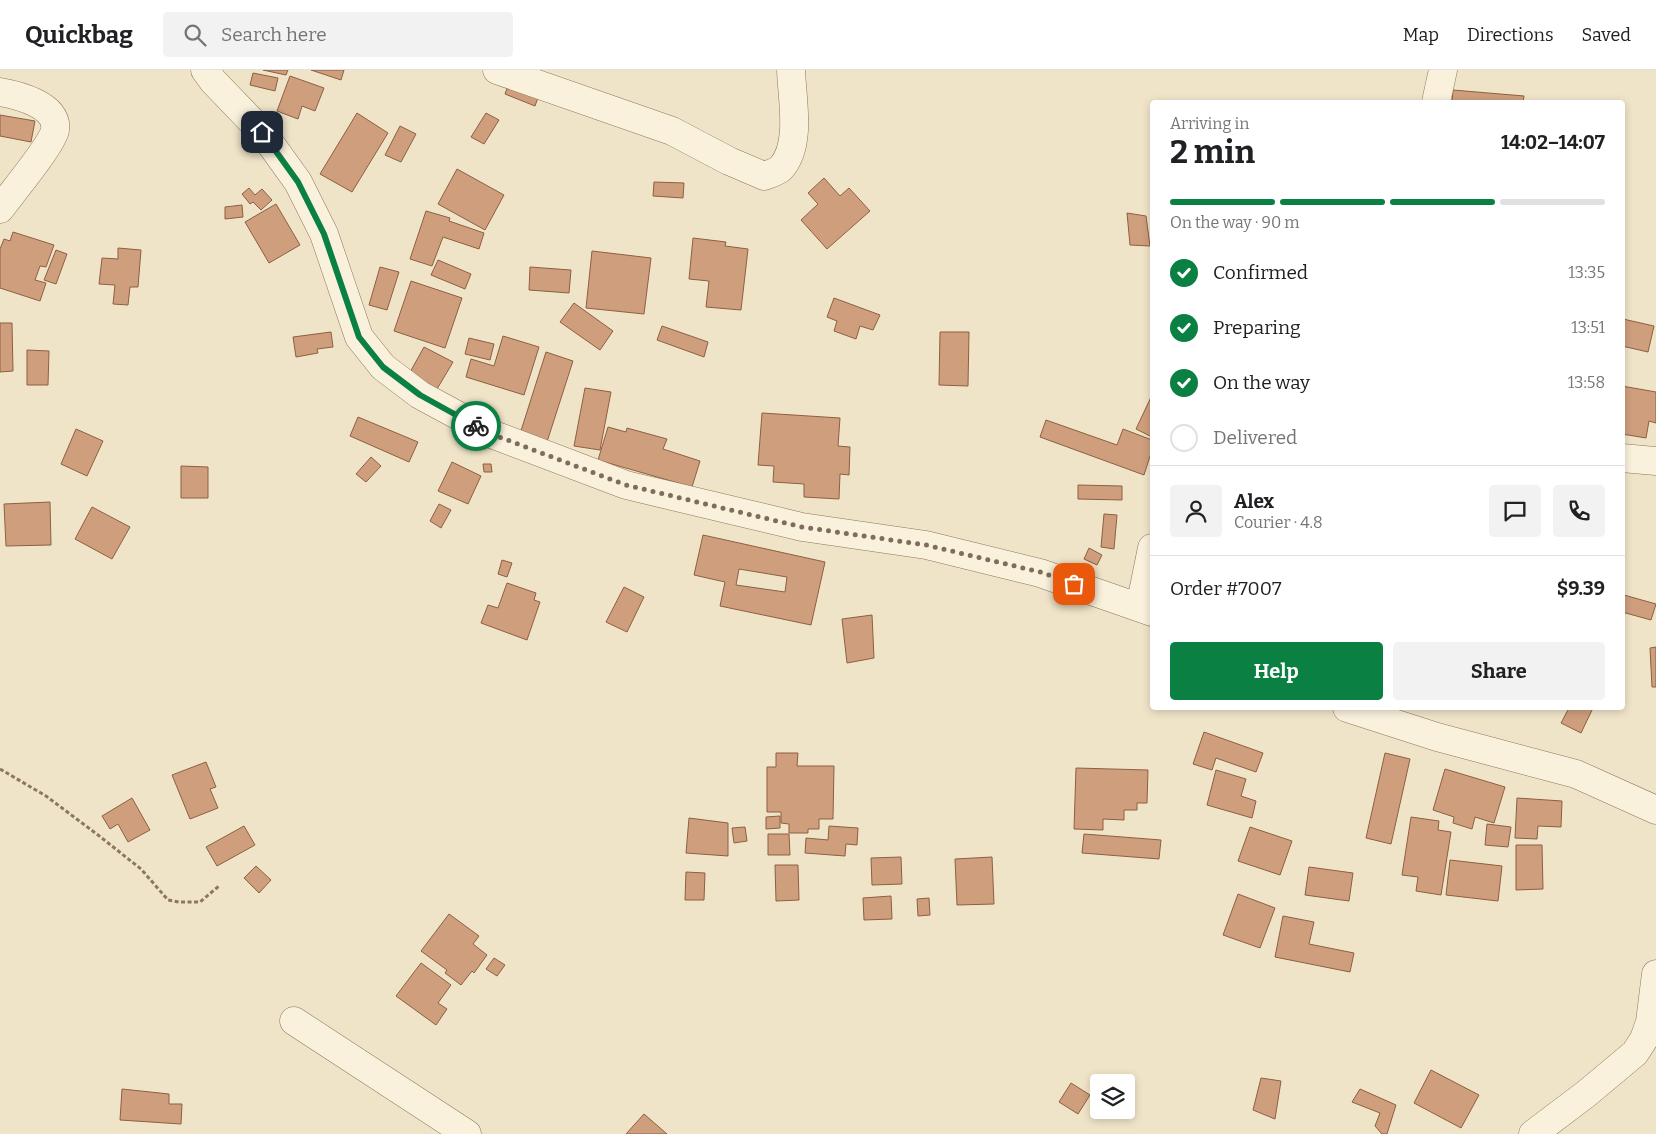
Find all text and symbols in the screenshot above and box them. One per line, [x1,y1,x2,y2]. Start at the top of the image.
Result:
search box [163,12,513,57]
text: Quickbag [25,21,133,49]
icon: search [181,21,209,49]
text: Search here [221,23,327,46]
text: Map [1403,24,1439,46]
text: Directions [1467,24,1554,46]
text: Saved [1582,24,1631,46]
pin [241,111,283,153]
text: Arriving in [1170,114,1249,133]
icon: home [248,118,276,146]
text: 14:02–14:07 [1501,131,1605,154]
text: 2 min [1170,133,1255,171]
text: On the way · 90 m [1170,213,1300,232]
icon: check [1170,259,1198,287]
text: Confirmed [1213,261,1308,284]
text: 13:35 [1568,263,1605,282]
icon: check [1170,314,1198,342]
text: Preparing [1213,316,1301,339]
text: 13:51 [1571,318,1605,337]
icon: check [1170,369,1198,397]
text: On the way [1213,371,1310,394]
text: 13:58 [1568,373,1605,392]
courier [451,401,501,451]
icon: bike [462,412,490,440]
text: Delivered [1213,426,1297,449]
button: person [1170,485,1222,537]
button: chat [1489,485,1541,537]
button: phone [1553,485,1605,537]
text: Alex [1234,490,1274,513]
text: Courier · 4.8 [1234,513,1323,532]
pin [1053,563,1095,605]
icon: bag [1060,570,1088,598]
text: Order #7007 [1170,577,1281,600]
text: $9.39 [1557,577,1605,600]
button: Help [1170,642,1383,700]
button: Share [1393,642,1605,700]
map controls [1090,1074,1135,1119]
button: layers [1090,1074,1135,1119]

